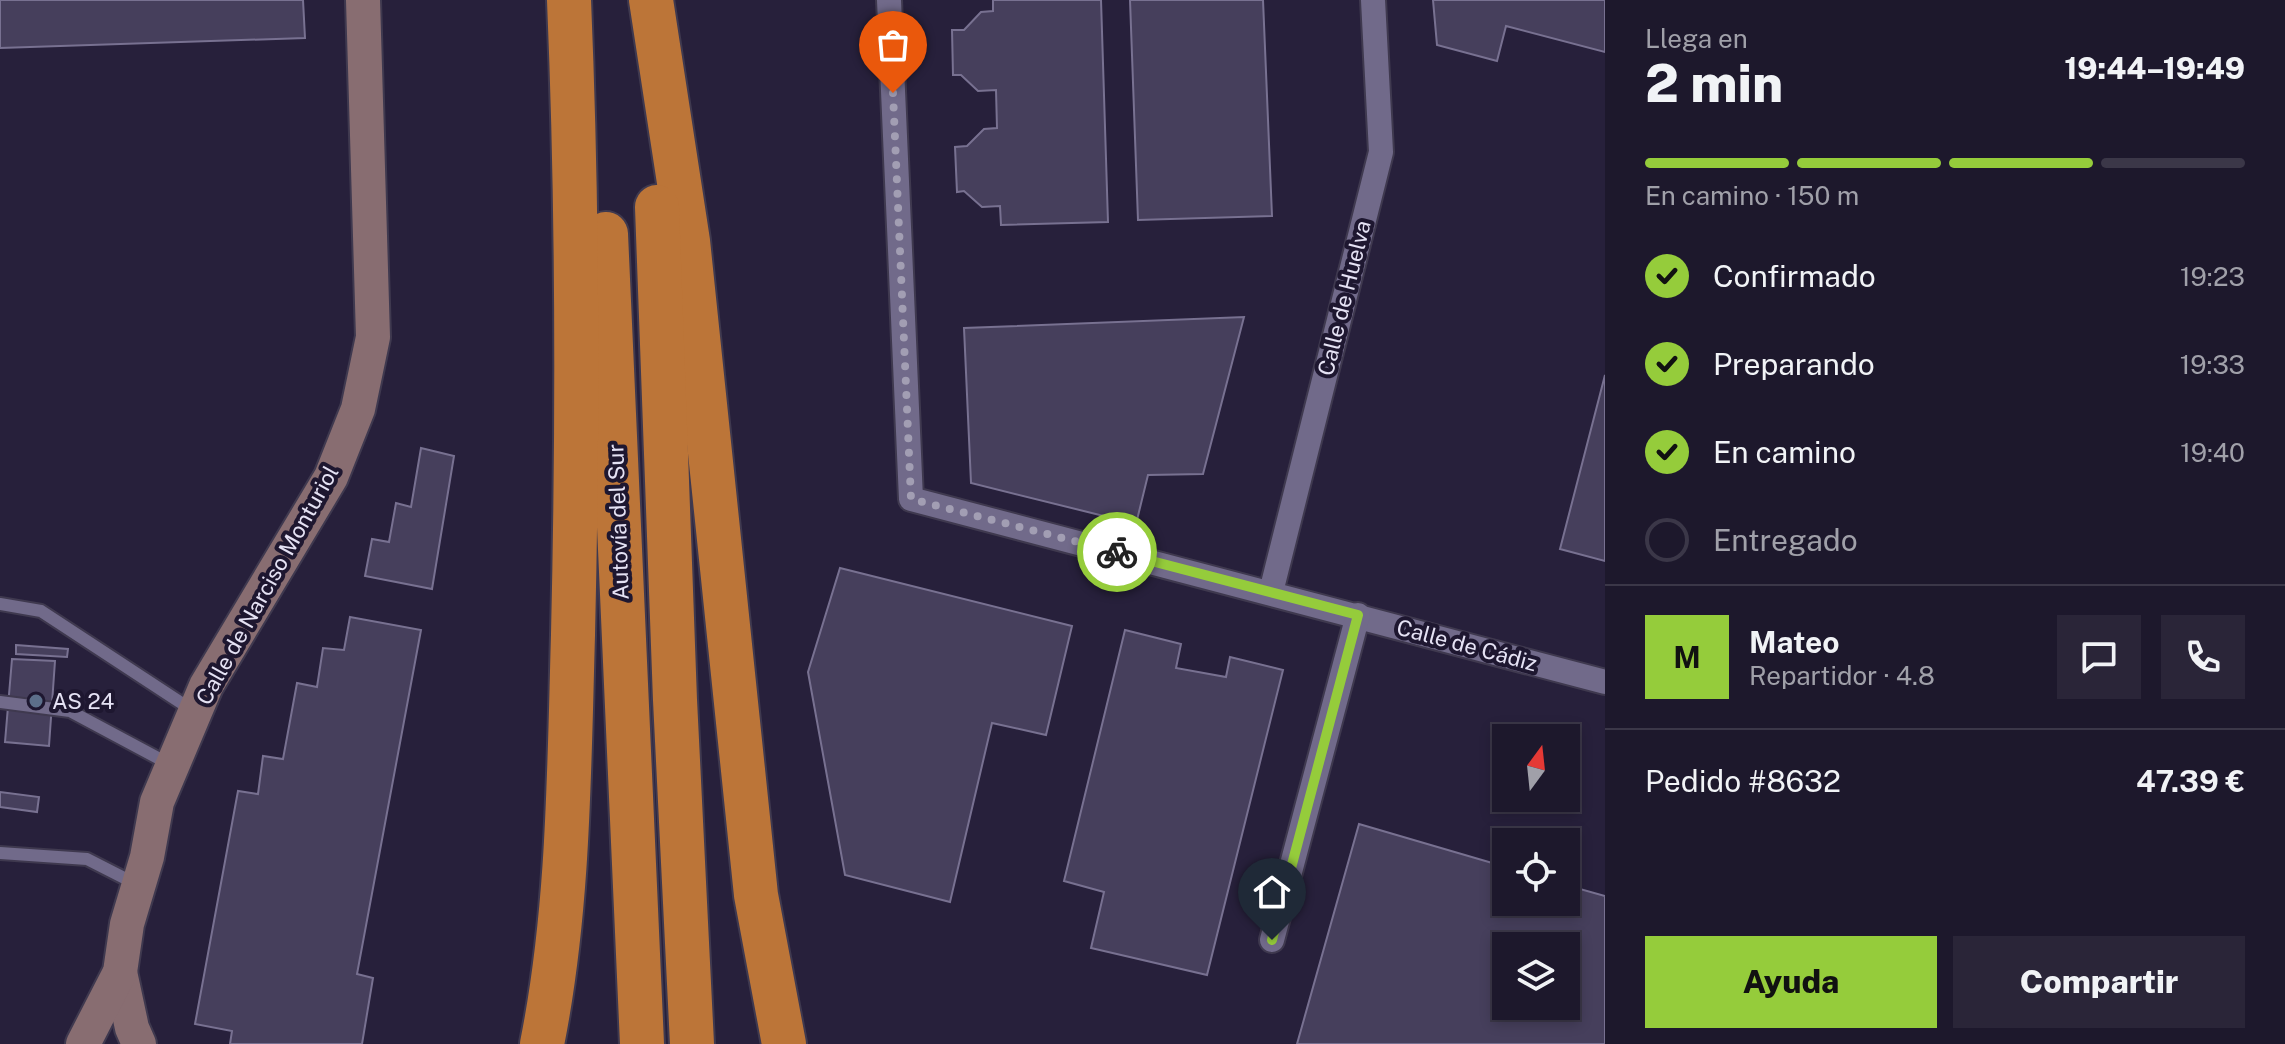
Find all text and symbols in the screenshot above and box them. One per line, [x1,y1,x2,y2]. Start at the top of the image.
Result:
pin [859,11,927,93]
icon: bag [871,23,915,67]
text: Llega en [1645,23,1748,54]
text: 19:44–19:49 [2064,50,2245,86]
text: 2 min [1645,53,1783,114]
text: En camino · 150 m [1645,180,1859,211]
street label: Calle de Huelva [1312,218,1376,378]
icon: check [1645,254,1689,298]
text: Confirmado [1713,258,1876,294]
text: 19:23 [2180,261,2245,292]
icon: check [1645,342,1689,386]
text: Preparando [1713,346,1875,382]
text: 19:33 [2180,349,2245,380]
icon: check [1645,430,1689,474]
text: En camino [1713,434,1856,470]
text: 19:40 [2180,437,2245,468]
street label: Autovía del Sur [602,444,634,600]
street label: Calle de Narciso Monturiol [190,461,344,709]
courier [1077,512,1157,592]
text: Entregado [1713,522,1858,558]
icon: bike [1095,530,1139,574]
street label: Calle de Cádiz [1394,614,1540,676]
button: chat [2057,615,2141,699]
button: phone [2161,615,2245,699]
text: Mateo [1749,624,1839,660]
text: M [1673,639,1701,675]
text: Repartidor · 4.8 [1749,660,1935,691]
place label: AS 24 [52,688,114,714]
marker: AS 24 [27,692,45,710]
north arrow [1492,724,1580,812]
map controls [1492,724,1580,1020]
text: Pedido #8632 [1645,763,1841,799]
text: 47.39 € [2136,763,2245,799]
button: locate [1492,828,1580,916]
pin [1238,858,1306,940]
icon: home [1250,870,1294,914]
button: layers [1492,932,1580,1020]
button: Ayuda [1645,936,1937,1028]
button: Compartir [1953,936,2245,1028]

